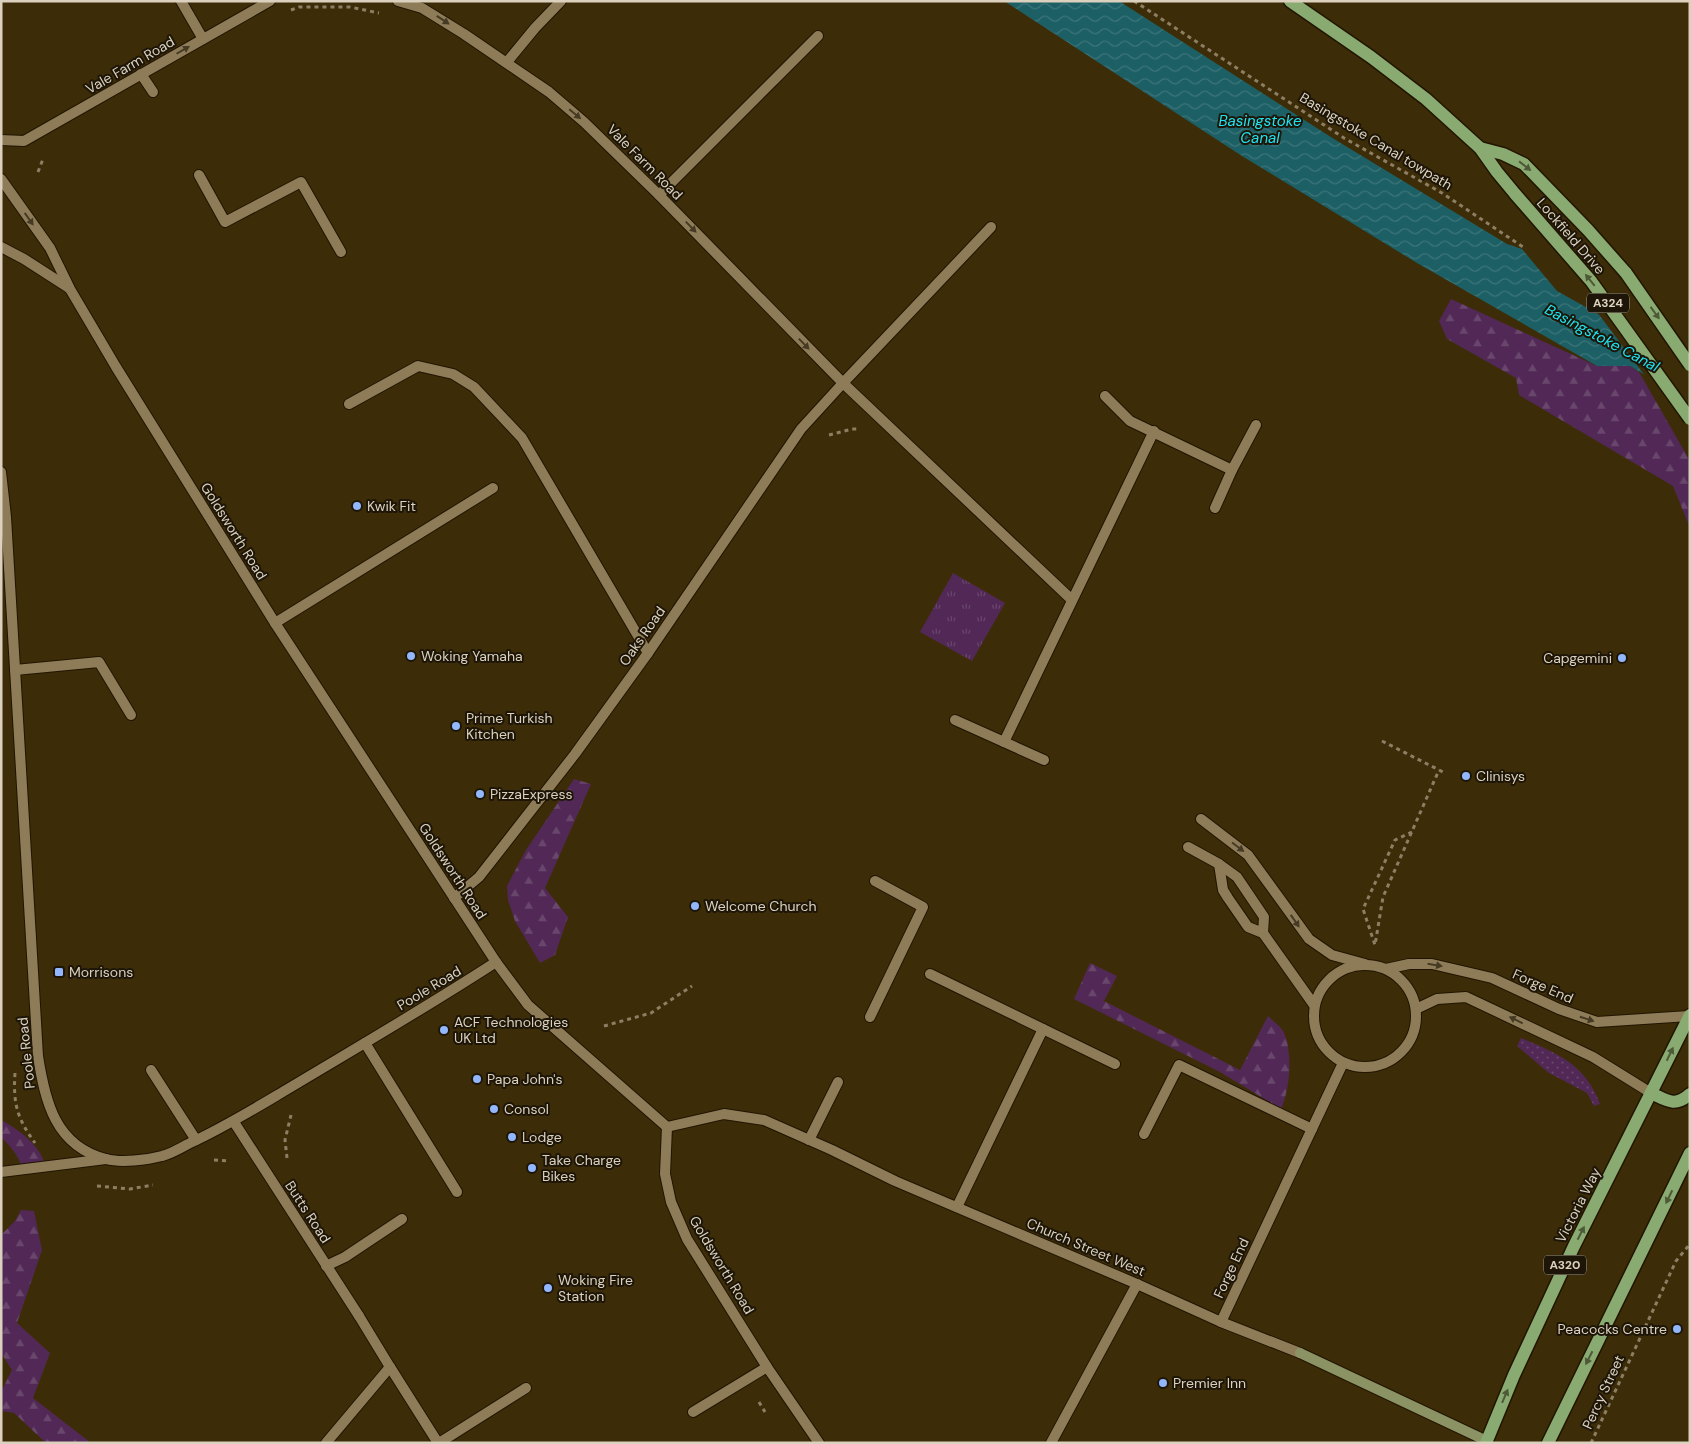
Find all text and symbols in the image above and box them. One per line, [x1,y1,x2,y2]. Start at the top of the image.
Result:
one-way arrow [436,15,449,24]
street label: Vale Farm Road [82,32,178,98]
one-way arrow [177,46,190,55]
street label: Basingstoke Canal towpath [1296,88,1456,194]
one-way arrow [568,108,580,120]
water label: Basingstoke Canal [1218,111,1302,148]
street label: Vale Farm Road [603,120,687,204]
one-way arrow [1518,161,1531,172]
street label: Lockfield Drive [1533,194,1609,278]
one-way arrow [24,212,34,226]
one-way arrow [685,221,697,233]
one-way arrow [1585,274,1596,287]
road number: A324 [1587,294,1629,312]
water label: Basingstoke Canal [1541,299,1663,377]
one-way arrow [1649,306,1660,319]
one-way arrow [798,338,810,350]
street label: Goldsworth Road [197,479,271,583]
place label: Kwik Fit [367,497,416,515]
marker: Kwik Fit [351,500,363,512]
street label: Oaks Road [615,603,669,669]
place label: Woking Yamaha [421,647,523,665]
place label: Capgemini [1543,649,1612,667]
marker: Woking Yamaha [405,650,417,662]
marker: Capgemini [1616,652,1628,664]
place label: Prime Turkish Kitchen [466,709,553,743]
marker: Prime Turkish Kitchen [450,720,462,732]
place label: Clinisys [1476,767,1525,785]
marker: Clinisys [1460,770,1472,782]
place label: PizzaExpress [490,785,572,803]
marker: PizzaExpress [474,788,486,800]
street label: Goldsworth Road [415,819,491,923]
one-way arrow [1231,841,1244,852]
place label: Welcome Church [705,897,816,915]
marker: Welcome Church [689,900,701,912]
one-way arrow [1291,914,1300,928]
street label: Poole Road [394,962,464,1014]
one-way arrow [1427,962,1443,970]
place label: Morrisons [69,963,133,981]
street label: Forge End [1510,965,1576,1007]
marker: Morrisons [53,966,65,978]
place label: ACF Technologies UK Ltd [454,1013,568,1047]
one-way arrow [1509,1015,1523,1023]
one-way arrow [1580,1015,1595,1023]
street label: Poole Road [13,1016,39,1090]
marker: ACF Technologies UK Ltd [438,1024,450,1036]
one-way arrow [1666,1047,1674,1061]
place label: Papa John's [487,1070,562,1088]
marker: Papa John's [471,1073,483,1085]
place label: Consol [504,1100,549,1118]
marker: Consol [488,1103,500,1115]
place label: Lodge [522,1128,562,1146]
marker: Lodge [506,1131,518,1143]
place label: Take Charge Bikes [542,1151,621,1185]
marker: Take Charge Bikes [526,1162,538,1174]
street label: Victoria Way [1551,1164,1605,1246]
street label: Butts Road [281,1177,335,1247]
one-way arrow [1664,1190,1672,1204]
street label: Goldsworth Road [686,1213,758,1317]
street label: Church Street West [1024,1214,1148,1280]
one-way arrow [1577,1225,1585,1240]
street label: Forge End [1209,1235,1253,1301]
road number: A320 [1544,1256,1586,1274]
place label: Woking Fire Station [558,1271,633,1305]
marker: Woking Fire Station [542,1282,554,1294]
place label: Peacocks Centre [1558,1320,1667,1338]
marker: Peacocks Centre [1671,1323,1683,1335]
one-way arrow [1585,1351,1593,1366]
street label: Percy Street [1578,1352,1628,1432]
place label: Premier Inn [1173,1374,1246,1392]
marker: Premier Inn [1157,1377,1169,1389]
one-way arrow [1502,1389,1510,1403]

